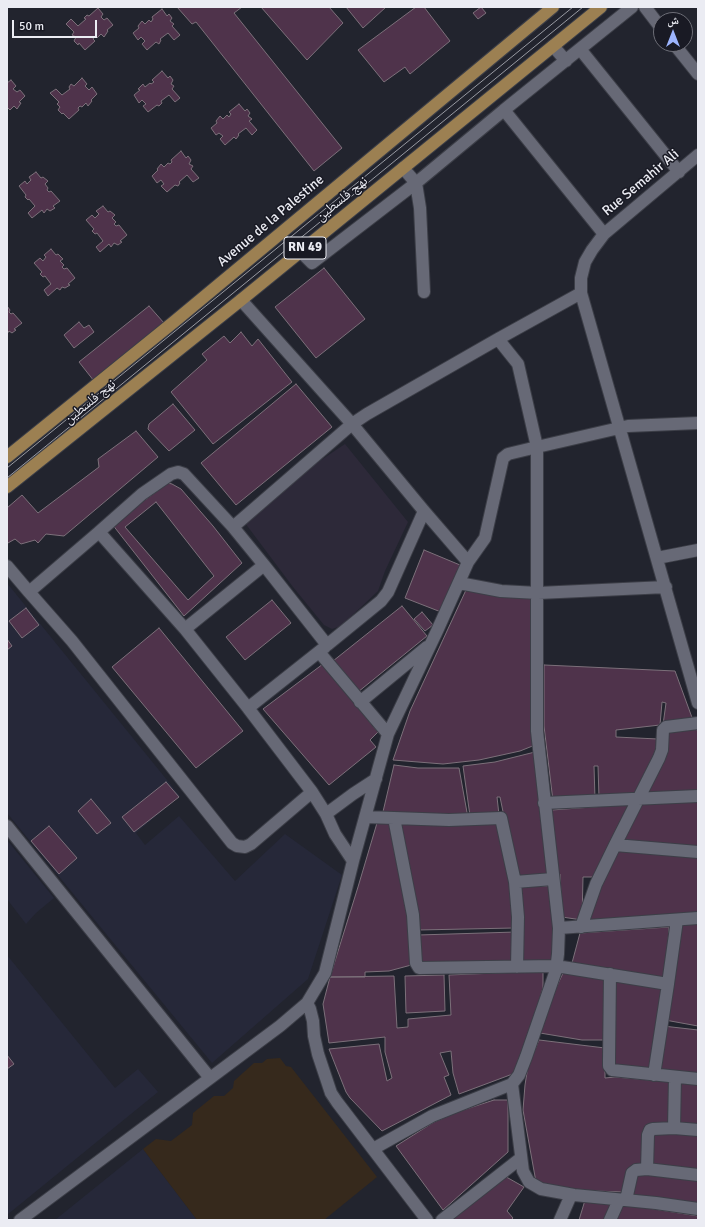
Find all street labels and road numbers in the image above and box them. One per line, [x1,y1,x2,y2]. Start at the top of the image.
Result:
street label: Rue Semahir Ali [599,146,683,220]
street label: Avenue de la Palestine [214,172,328,270]
street label: نهج فلسطين [313,173,371,225]
road number: RN 49 [284,237,326,259]
street label: نهج فلسطين [61,376,119,428]

